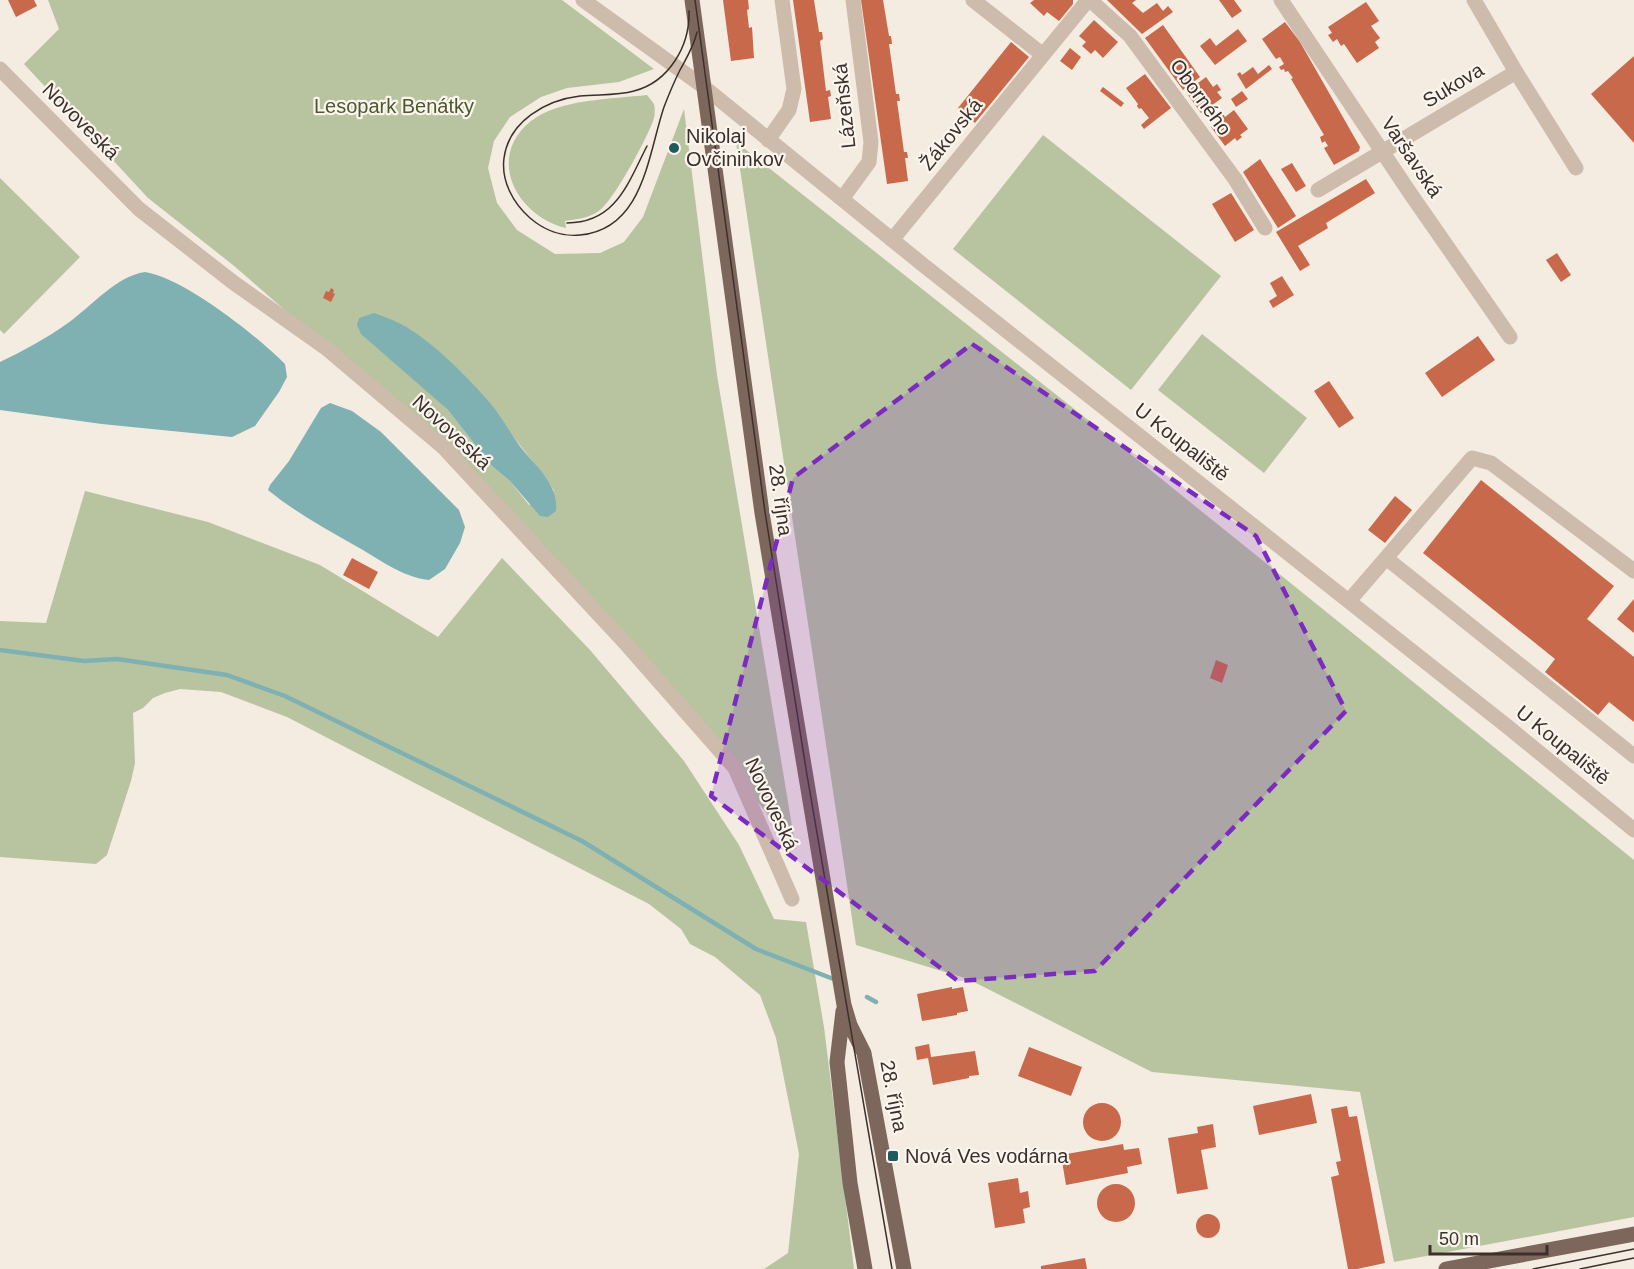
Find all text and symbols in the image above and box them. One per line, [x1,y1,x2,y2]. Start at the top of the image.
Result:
street label: Oborného [1166,55,1236,139]
street label: Sukova [1419,58,1488,112]
street label: Lázeňská [828,61,859,150]
street label: Novoveská [38,78,124,164]
street label: Žákovská [916,93,987,174]
park label: Lesopark Benátky [314,95,474,117]
street label: Varšavská [1377,113,1447,202]
place label: Nikolaj Ovčininkov [686,125,784,170]
marker: Nikolaj Ovčininkov [667,141,681,155]
street label: Novoveská [408,390,496,474]
street label: U Koupaliště [1131,398,1233,486]
street label: 28. října [765,463,797,538]
street label: U Koupaliště [1512,701,1614,789]
street label: Novoveská [741,755,803,854]
street label: 28. října [876,1058,912,1134]
place label: Nová Ves vodárna [905,1145,1069,1167]
marker: Nová Ves vodárna [886,1149,900,1163]
scale bar [1430,1218,1547,1256]
text: 50 m [1439,1229,1479,1249]

